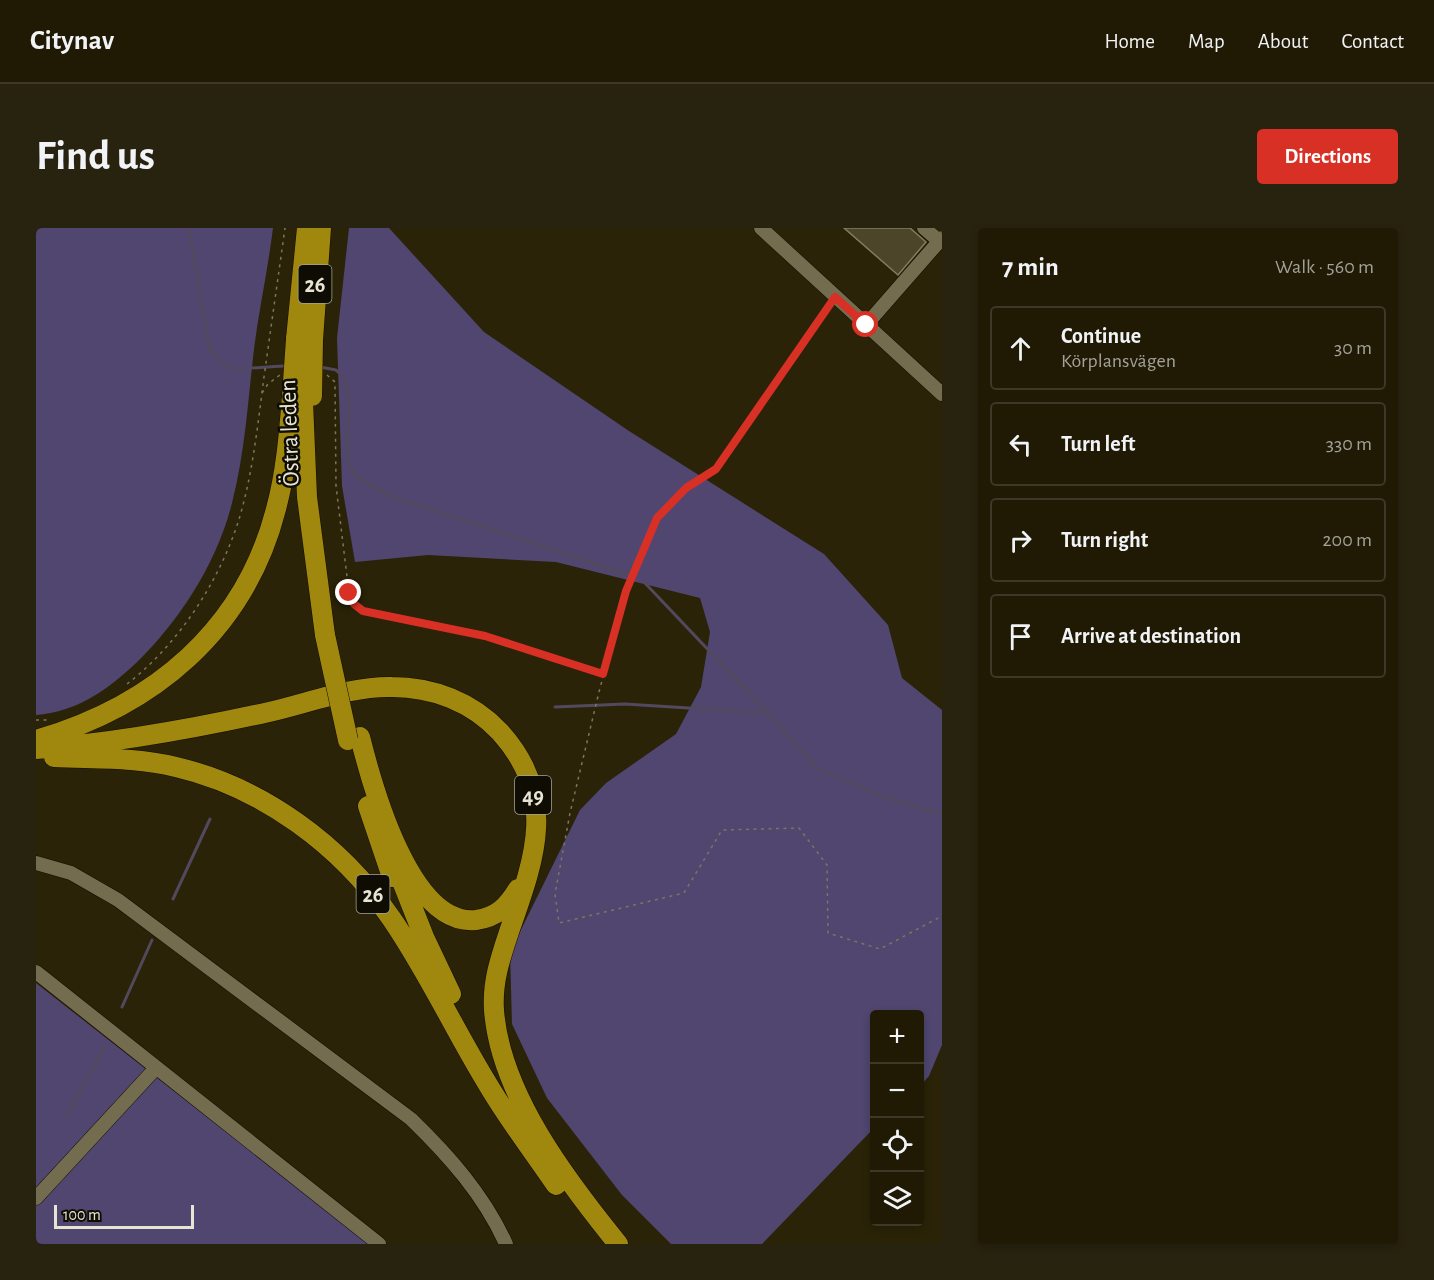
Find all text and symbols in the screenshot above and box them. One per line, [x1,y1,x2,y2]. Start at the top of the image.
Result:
text: Citynav [30,27,114,55]
text: Home [1104,31,1155,52]
text: Map [1188,31,1225,52]
text: About [1258,31,1308,52]
text: Contact [1341,31,1404,52]
button: Directions [1257,129,1398,184]
text: Find us [36,135,155,177]
text: 7 min [1002,254,1059,280]
text: Walk · 560 m [1275,257,1374,277]
road number: 26 [298,265,332,303]
route start [852,311,878,337]
text: Continue [1061,325,1141,347]
icon: ahead [1004,332,1037,365]
text: 30 m [1334,338,1372,358]
text: Körplansvägen [1061,351,1176,371]
street label: Östra leden [275,379,304,487]
icon: left [1004,428,1037,461]
text: Turn left [1061,433,1135,455]
text: 330 m [1326,434,1372,454]
icon: right [1004,524,1037,557]
text: Turn right [1061,529,1148,551]
text: 200 m [1322,530,1372,550]
route end [335,579,361,605]
icon: arrive [1004,620,1037,653]
text: Arrive at destination [1061,625,1241,647]
road number: 49 [515,776,551,814]
road number: 26 [356,875,390,913]
map controls [870,1010,924,1226]
button: + [870,1010,924,1064]
button: − [870,1064,924,1118]
button: locate [870,1118,924,1172]
button: layers [870,1172,924,1226]
scale bar [54,1202,194,1230]
text: 100 m [63,1207,101,1223]

